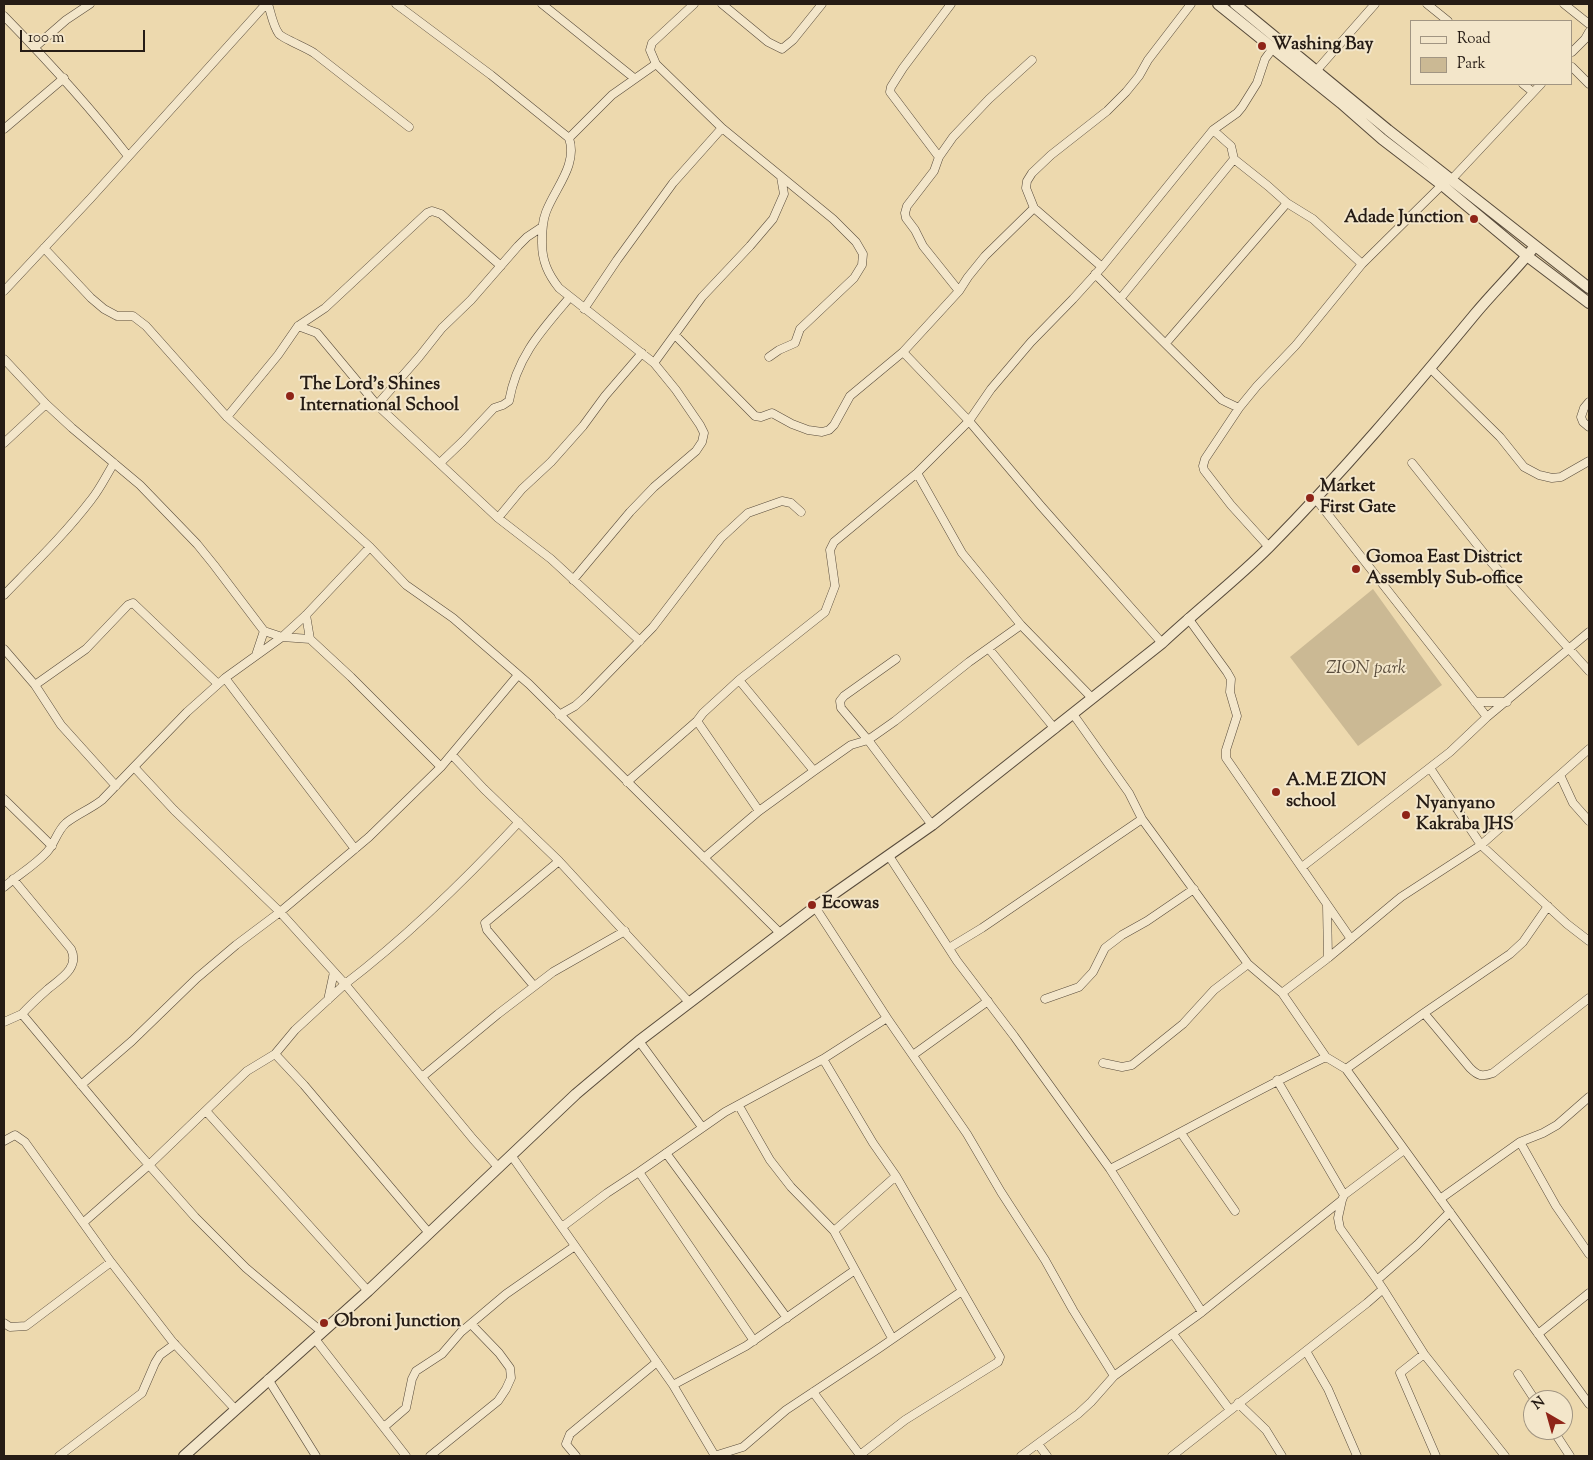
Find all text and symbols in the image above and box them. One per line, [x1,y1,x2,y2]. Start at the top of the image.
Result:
scale bar [22,20,148,52]
legend [1410,20,1573,85]
text: 100 m [28,28,64,49]
text: Road [1457,29,1491,50]
place label: Washing Bay [1272,35,1373,57]
marker: Washing Bay [1256,40,1268,52]
text: Park [1457,54,1486,75]
place label: Adade Junction [1344,208,1464,230]
marker: Adade Junction [1468,213,1480,225]
place label: The Lord’s Shines International School [300,375,459,418]
marker: The Lord’s Shines International School [284,390,296,402]
place label: Market First Gate [1320,477,1396,520]
marker: Market First Gate [1304,492,1316,504]
place label: Gomoa East District Assembly Sub-office [1366,548,1523,590]
marker: Gomoa East District Assembly Sub-office [1350,563,1362,575]
park label: ZION park [1326,659,1406,681]
place label: A.M.E ZION school [1286,771,1386,814]
marker: A.M.E ZION school [1270,786,1282,798]
place label: Nyanyano Kakraba JHS [1416,794,1514,836]
marker: Nyanyano Kakraba JHS [1400,809,1412,821]
place label: Ecowas [822,894,879,916]
marker: Ecowas [806,899,818,911]
place label: Obroni Junction [334,1312,461,1334]
marker: Obroni Junction [318,1317,330,1329]
north arrow [1523,1390,1573,1440]
text: N [1529,1393,1550,1415]

